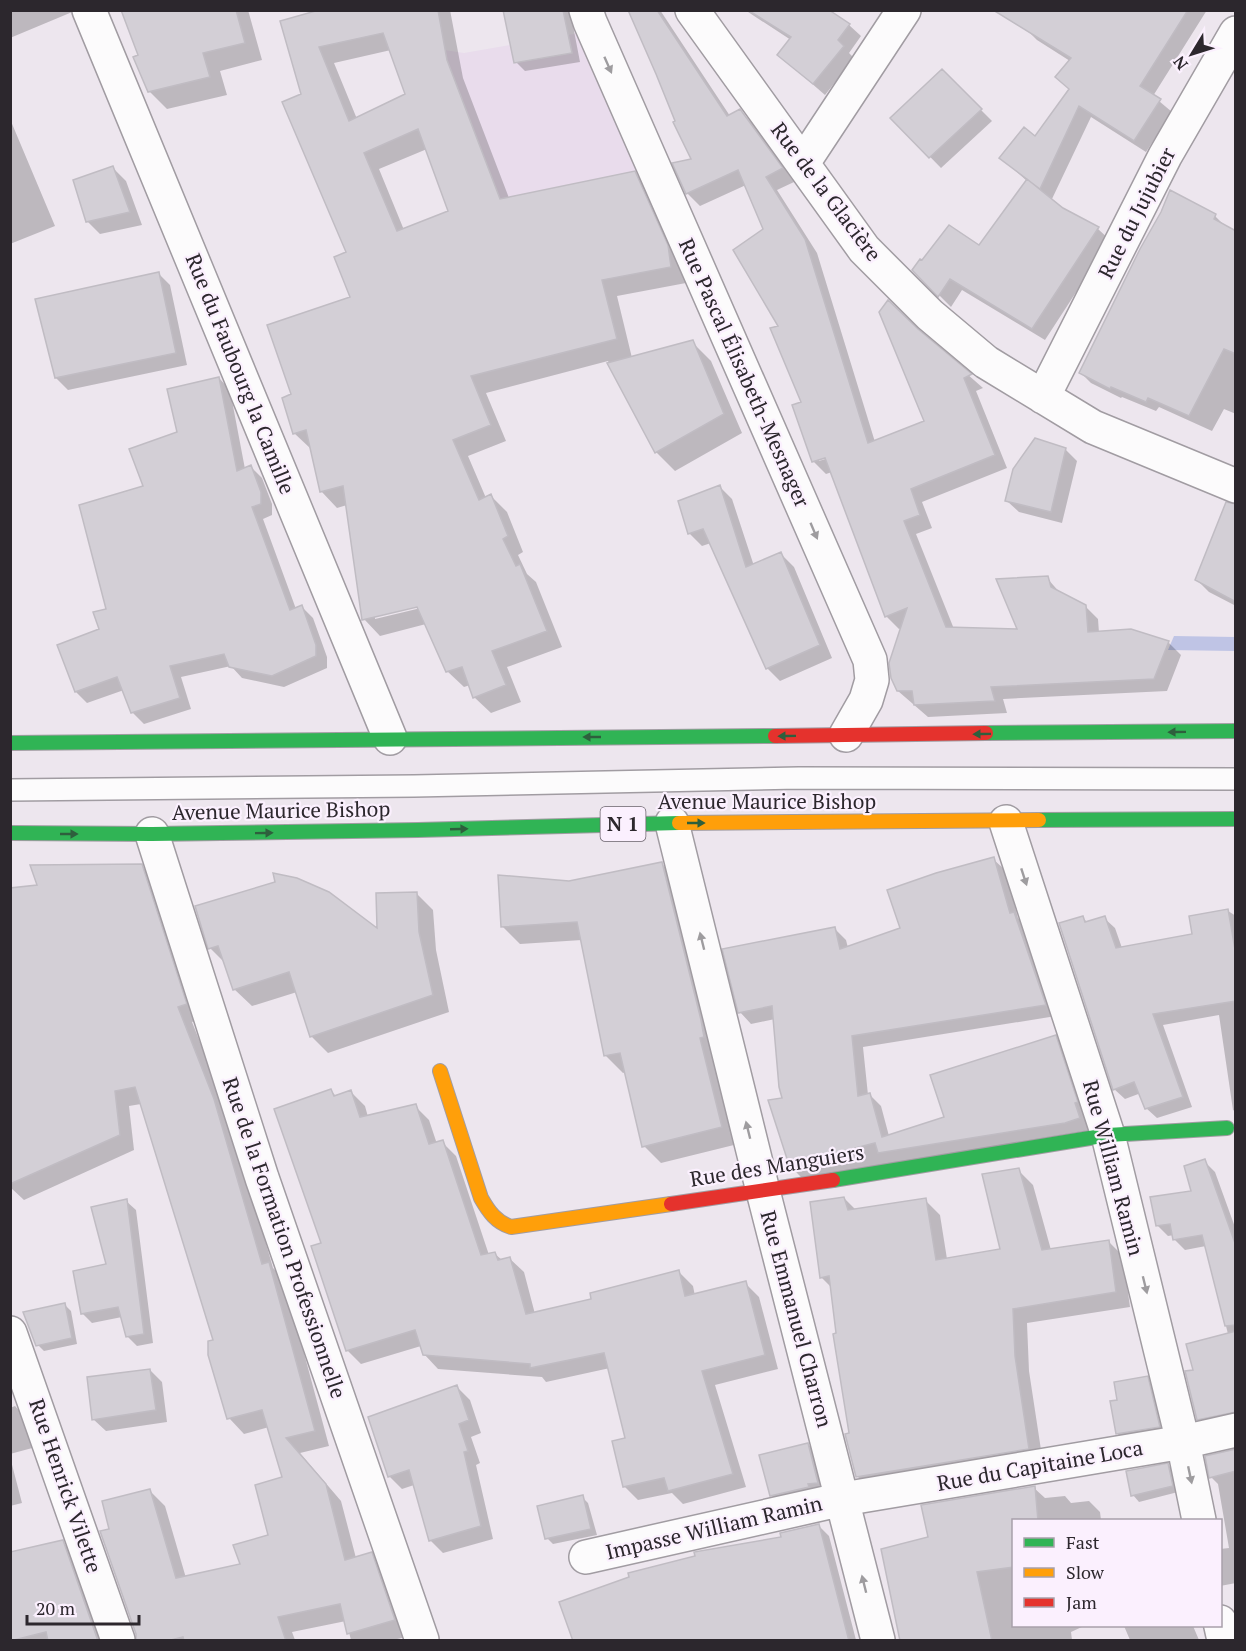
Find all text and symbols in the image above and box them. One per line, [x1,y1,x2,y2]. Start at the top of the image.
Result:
north arrow [1162,24,1222,84]
text: N [1168,52,1193,75]
one-way arrow [604,56,613,73]
street label: Rue de la Glacière [765,116,888,267]
street label: Rue du Jujubier [1091,142,1181,283]
street label: Rue Pascal Élisabeth-Mesnager [673,234,817,511]
street label: Rue du Faubourg la Camille [180,249,302,498]
one-way arrow [809,523,819,541]
one-way arrow [1168,727,1187,737]
one-way arrow [973,729,992,739]
one-way arrow [778,731,797,741]
one-way arrow [583,732,602,742]
street label: Avenue Maurice Bishop [658,787,876,815]
street label: Avenue Maurice Bishop [172,794,390,826]
road number: N 1 [600,807,646,841]
one-way arrow [686,818,705,828]
one-way arrow [449,824,468,834]
one-way arrow [254,828,273,837]
one-way arrow [59,829,78,839]
one-way arrow [1020,868,1029,886]
one-way arrow [696,932,706,950]
street label: Rue de la Formation Professionnelle [217,1073,353,1402]
street label: Rue William Ramin [1077,1077,1151,1259]
one-way arrow [742,1121,752,1140]
street label: Rue des Manguiers [688,1137,866,1193]
street label: Rue Emmanuel Charron [755,1207,840,1431]
one-way arrow [1140,1276,1150,1295]
street label: Rue Henrick Vilette [23,1395,109,1577]
street label: Rue du Capitaine Loca [935,1433,1145,1497]
one-way arrow [1186,1466,1195,1485]
street label: Impasse William Ramin [603,1488,825,1566]
legend [1012,1519,1222,1627]
text: Fast [1066,1530,1100,1554]
text: Slow [1066,1560,1105,1584]
one-way arrow [859,1575,869,1593]
scale bar [27,1588,140,1626]
text: Jam [1066,1590,1097,1614]
text: 20 m [36,1596,76,1620]

